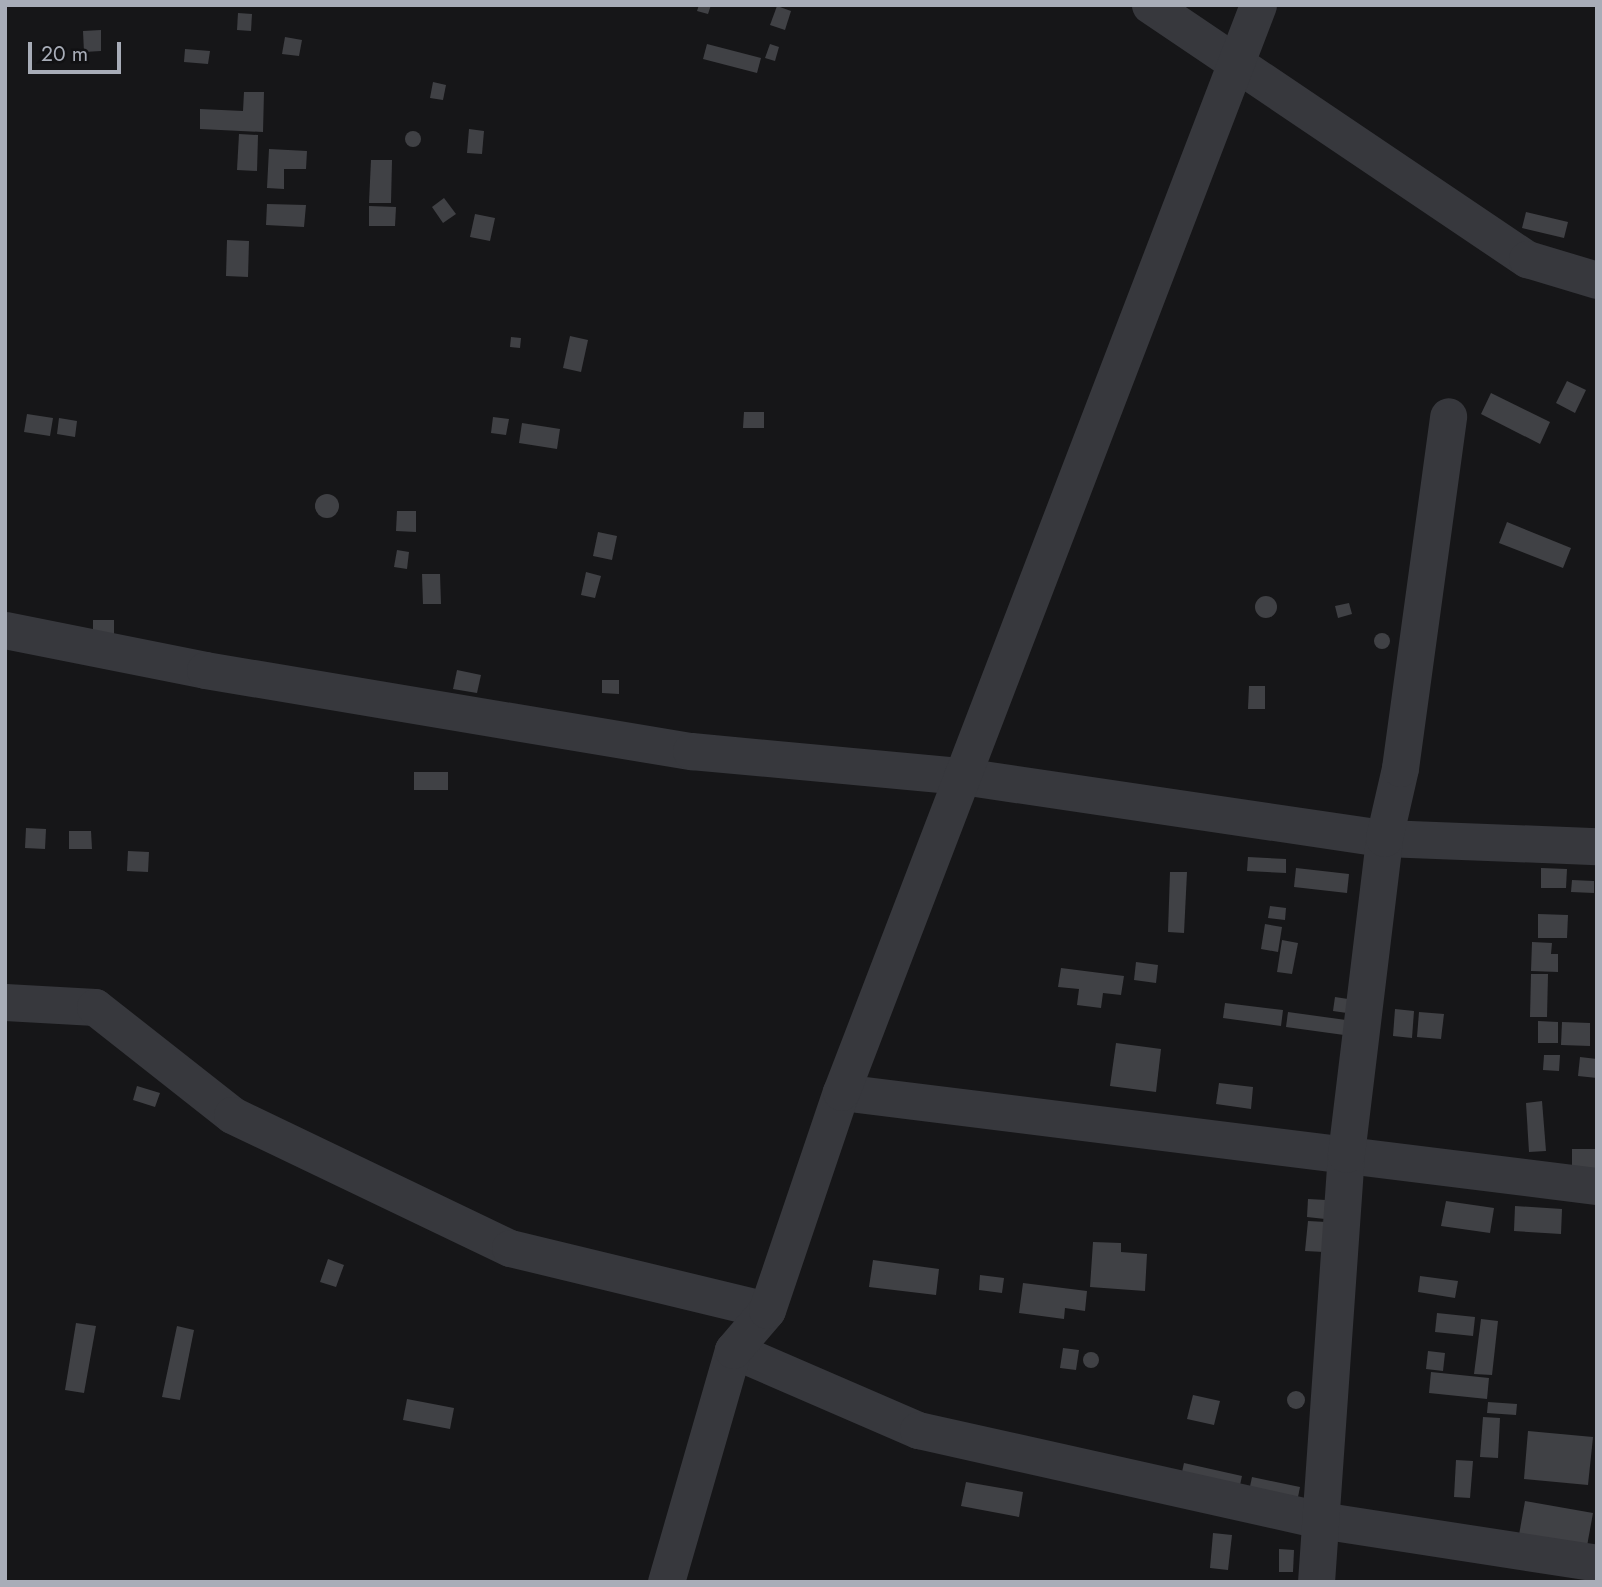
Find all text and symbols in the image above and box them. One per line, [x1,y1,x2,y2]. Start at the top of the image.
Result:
scale bar [32,28,124,72]
text: 20 m [41,39,88,69]

